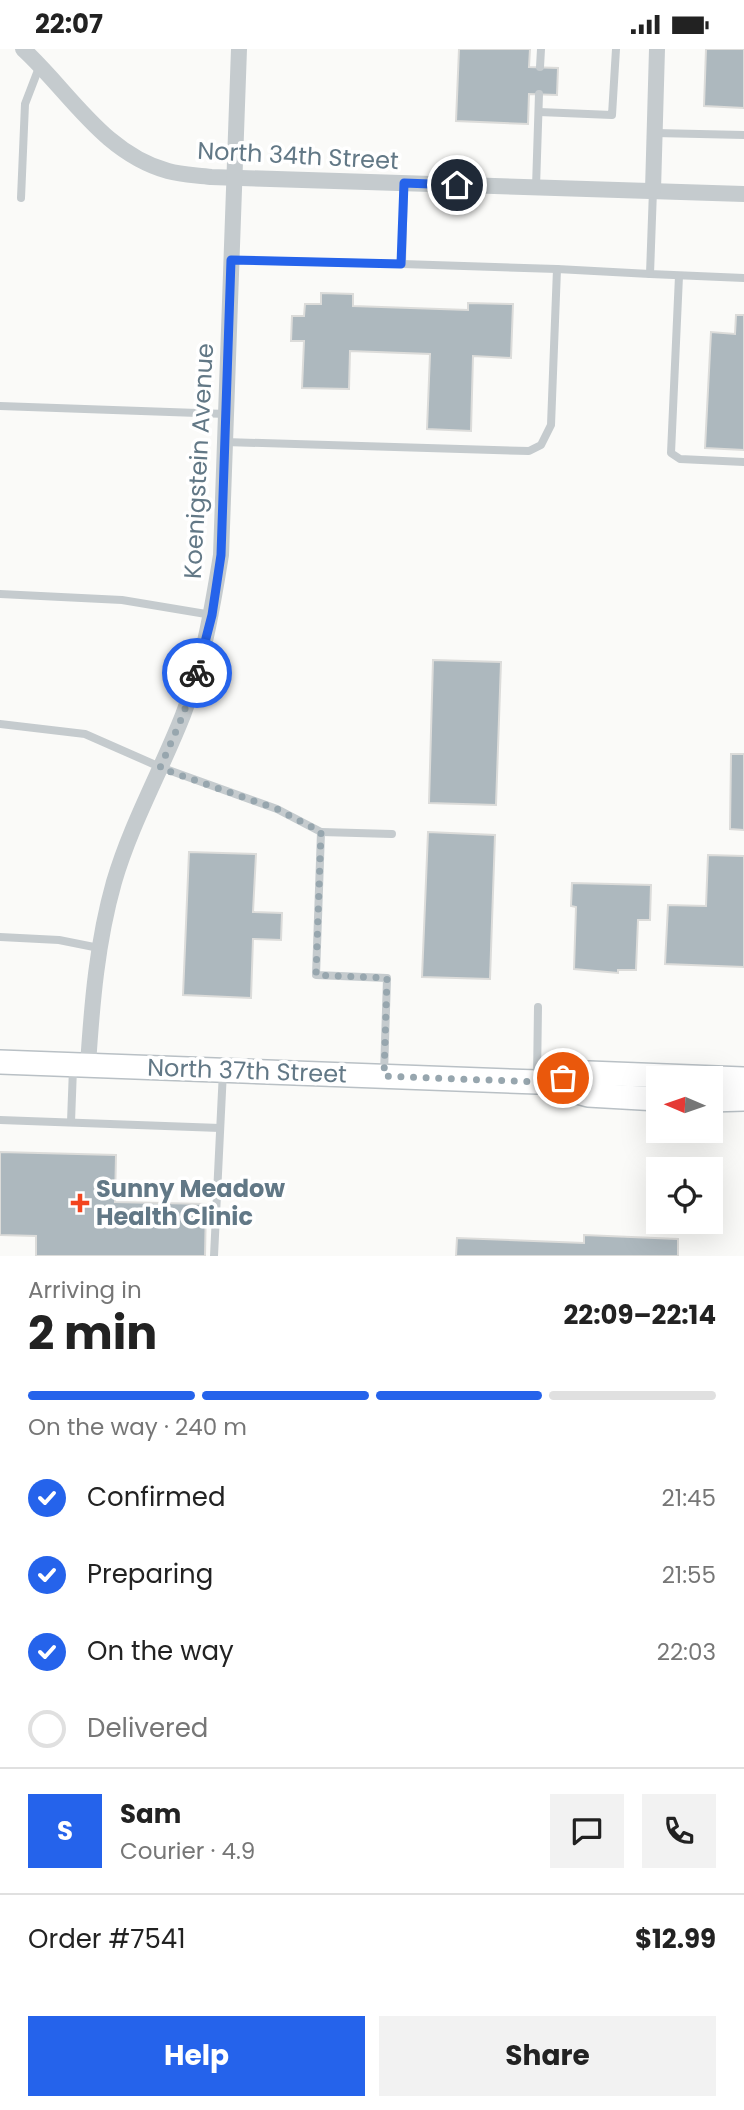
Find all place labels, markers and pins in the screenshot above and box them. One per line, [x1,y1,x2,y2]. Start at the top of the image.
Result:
pin [427,155,487,215]
pin [533,1048,593,1108]
place label: Sunny Meadow Health Clinic [96,1172,285,1233]
marker: Sunny Meadow Health Clinic [70,1193,90,1213]

